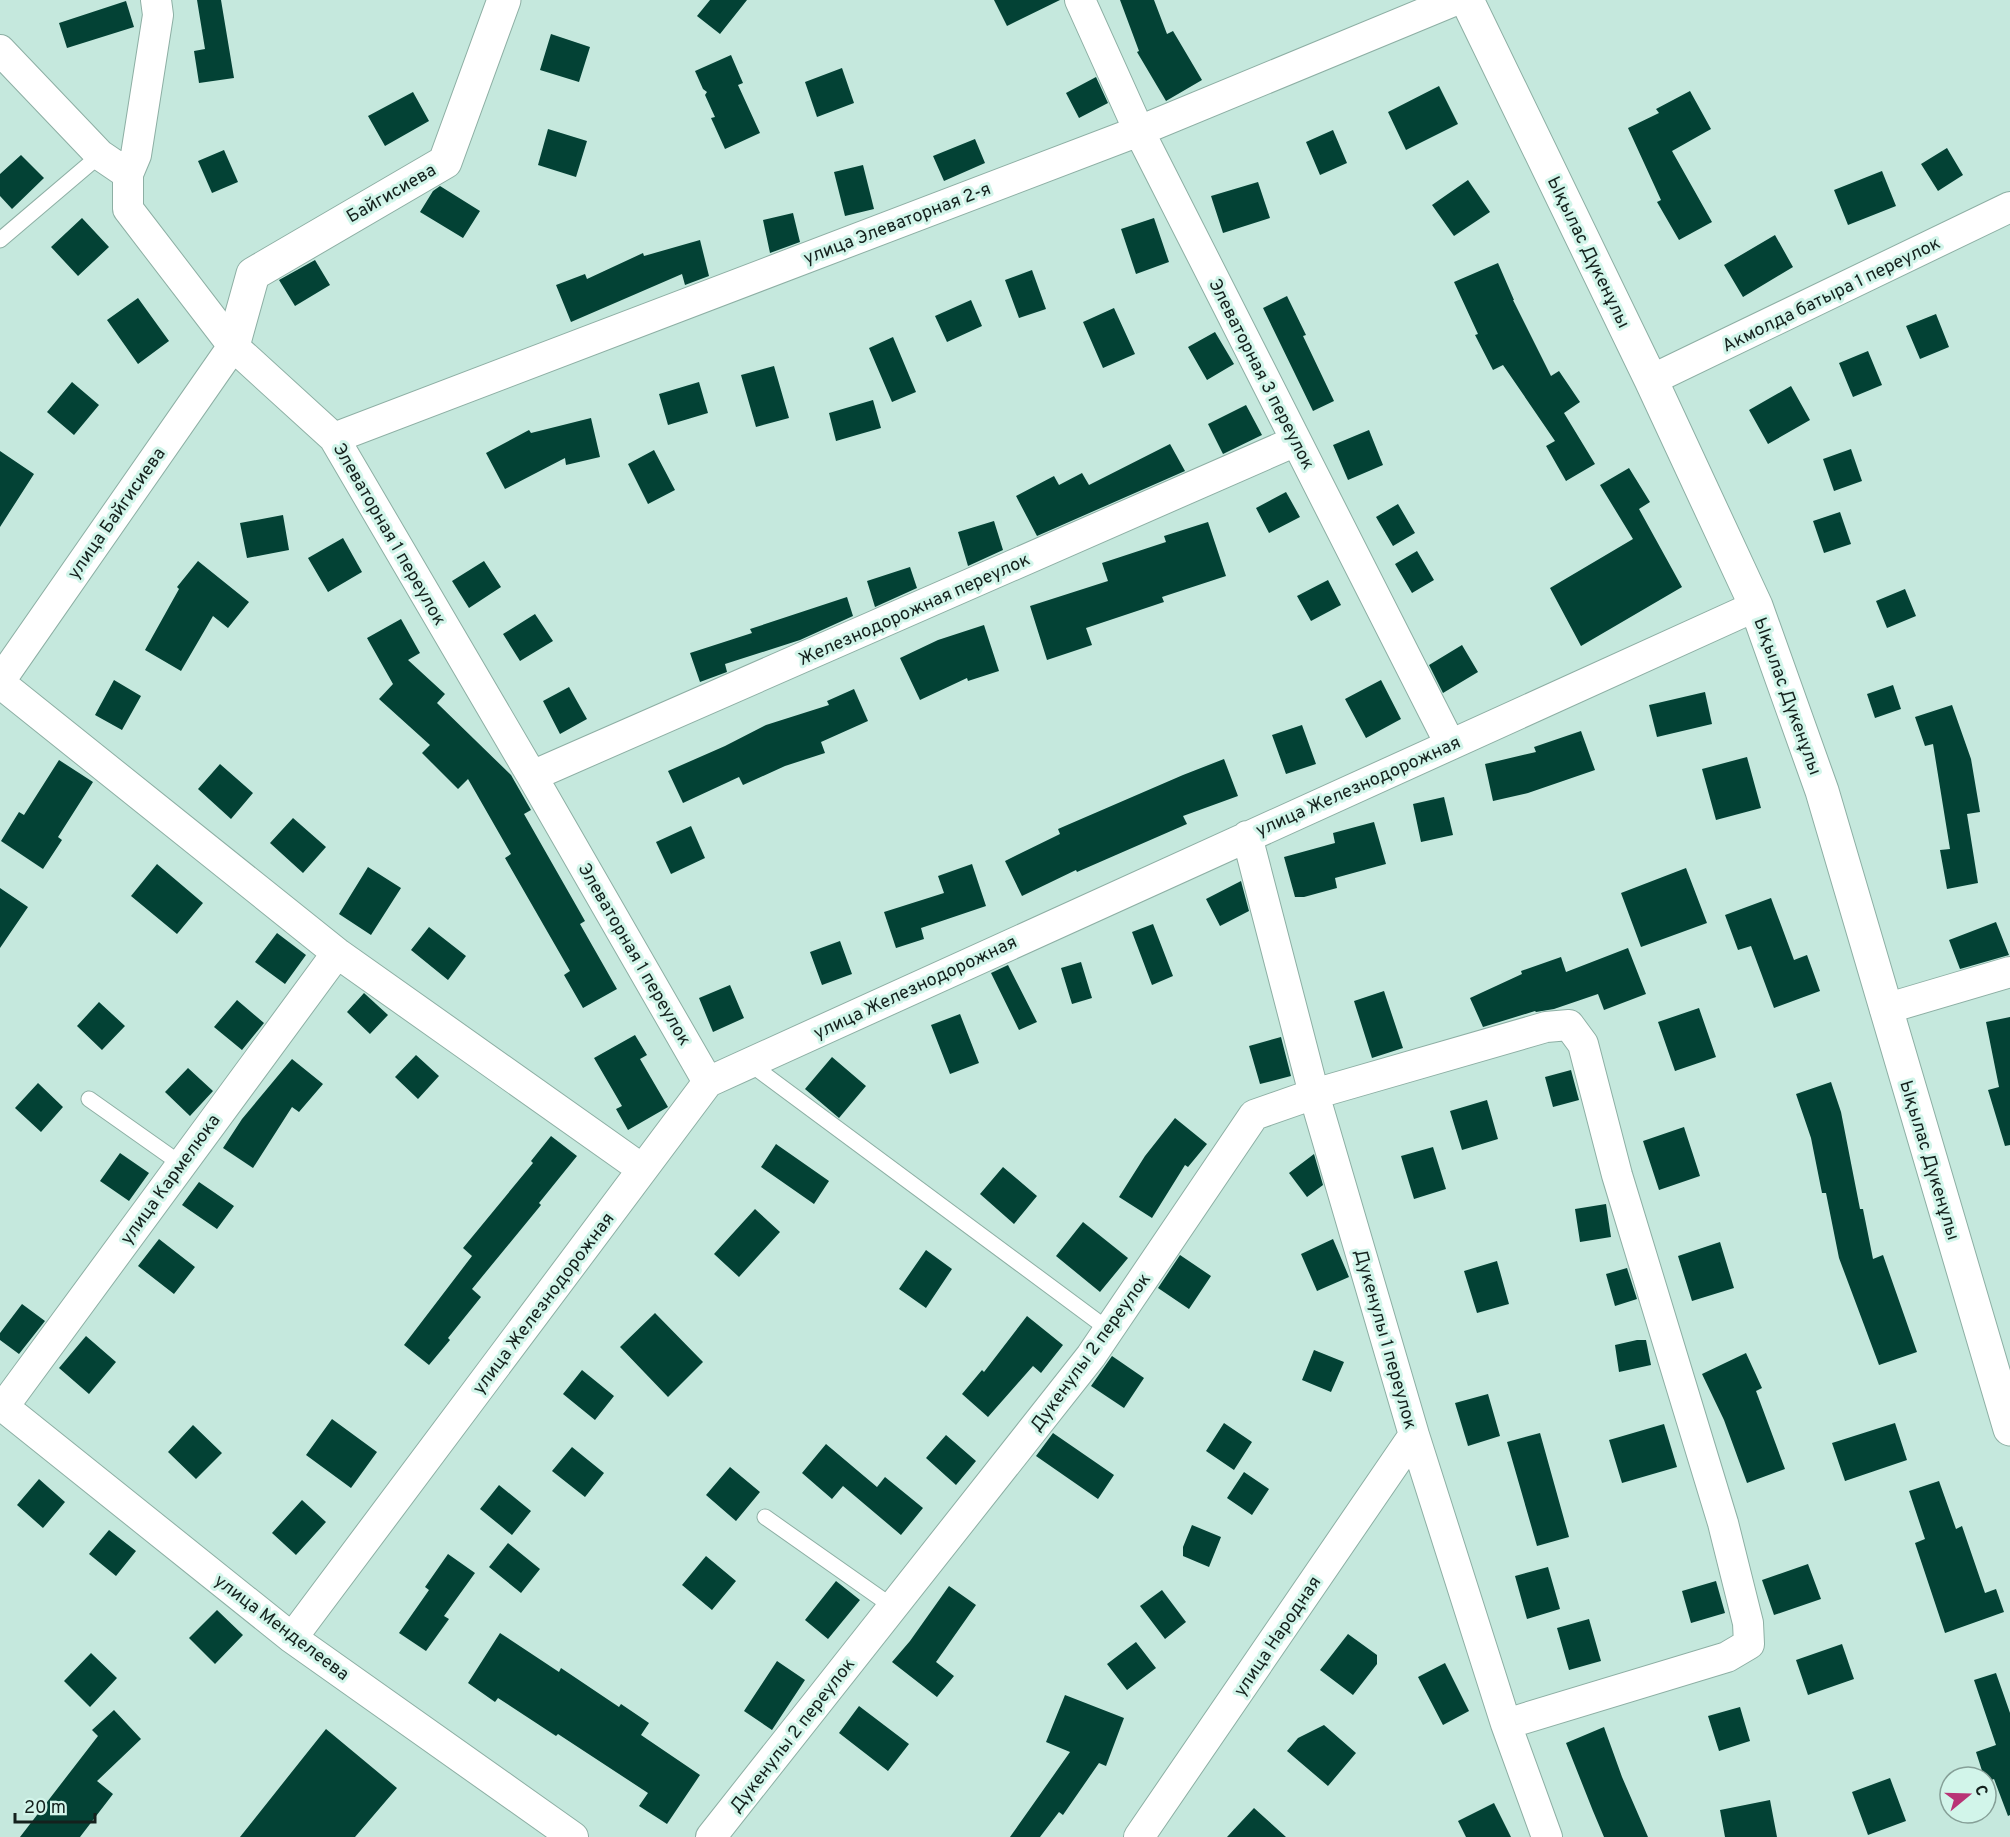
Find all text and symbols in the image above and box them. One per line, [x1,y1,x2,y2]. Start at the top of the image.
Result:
street label: Байгисиева [343,159,441,229]
street label: Ықылас Дүкенұлы [1541,173,1634,332]
street label: улица Элеваторная 2-я [801,178,994,271]
street label: Акмолда батыра 1 переулок [1719,232,1945,358]
street label: Элеваторная 3 переулок [1203,275,1319,474]
street label: Элеваторная 1 переулок [327,439,450,630]
street label: улица Байгисиева [63,443,171,584]
street label: Железнодорожная переулок [795,549,1034,672]
street label: Ықылас Дүкенұлы [1747,615,1826,778]
street label: улица Железнодорожная [1253,732,1465,843]
street label: Элеваторная 1 переулок [572,859,695,1050]
street label: улица Железнодорожная [810,931,1021,1046]
street label: Ықылас Дүкенұлы [1893,1078,1964,1243]
street label: улица Кармелюка [116,1110,226,1250]
street label: улица Железнодорожная [468,1208,620,1399]
street label: Дукенулы 1 переулок [1348,1247,1421,1432]
street label: Дукенулы 2 переулок [1026,1269,1157,1437]
street label: улица Менделеева [209,1570,353,1686]
street label: улица Народная [1229,1572,1327,1702]
street label: Дукенулы 2 переулок [725,1654,861,1818]
north arrow [1938,1765,1998,1825]
text: С [1969,1783,1991,1799]
scale bar [15,1786,94,1824]
text: 20 m [24,1797,66,1820]

